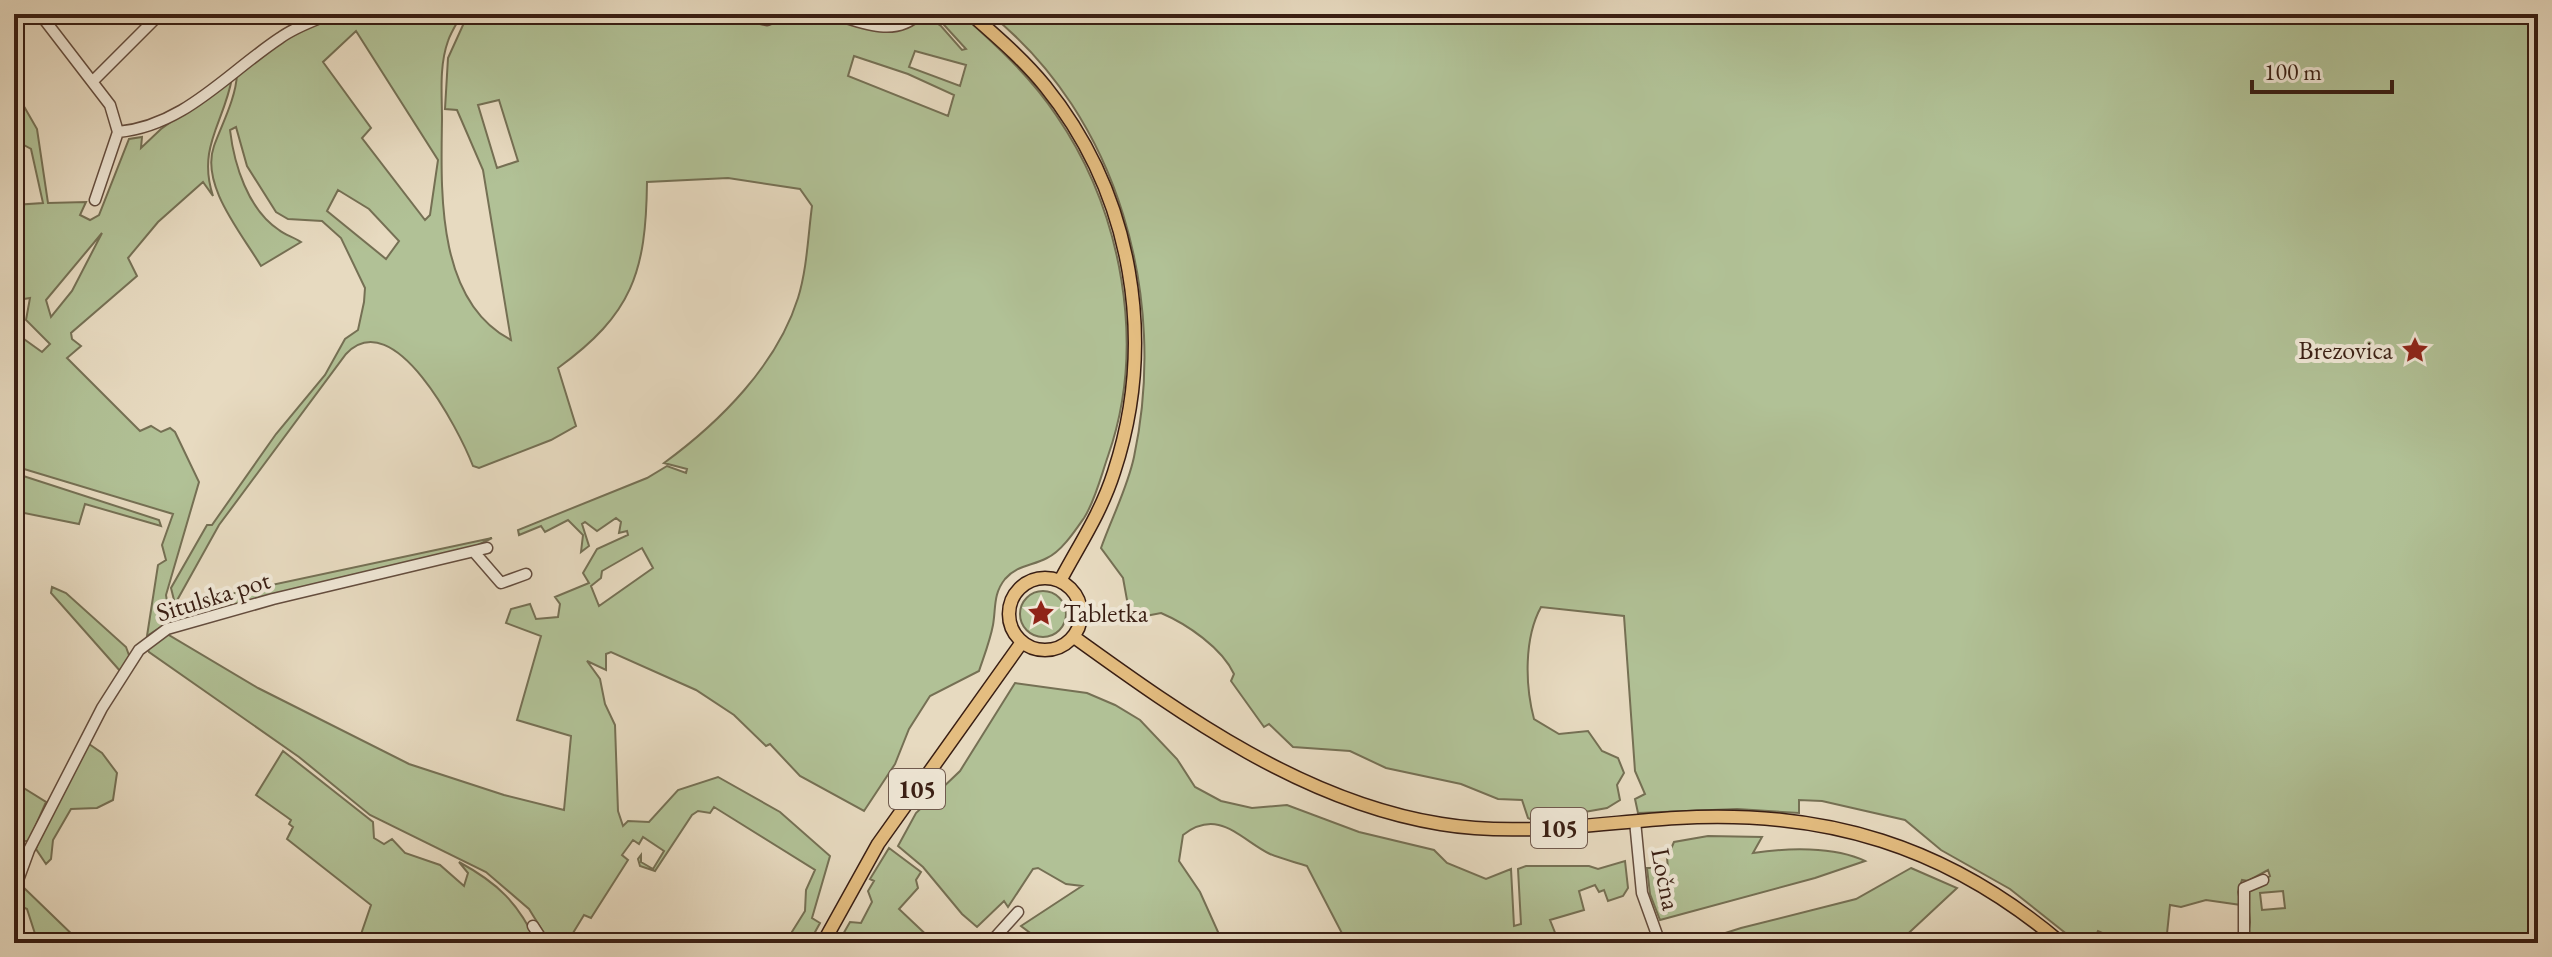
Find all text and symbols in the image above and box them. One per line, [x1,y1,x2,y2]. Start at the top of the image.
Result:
scale bar [2252,44,2392,94]
text: 100 m [2264,56,2322,87]
place label: Brezovica [2298,333,2394,367]
place icon: Brezovica [2400,335,2430,365]
street label: Situlska pot [152,563,274,629]
place label: Tabletka [1063,596,1149,630]
place icon: Tabletka [1026,598,1056,628]
road number: 105 [889,769,945,809]
road number: 105 [1531,808,1587,848]
street label: Ločna [1643,845,1689,913]

